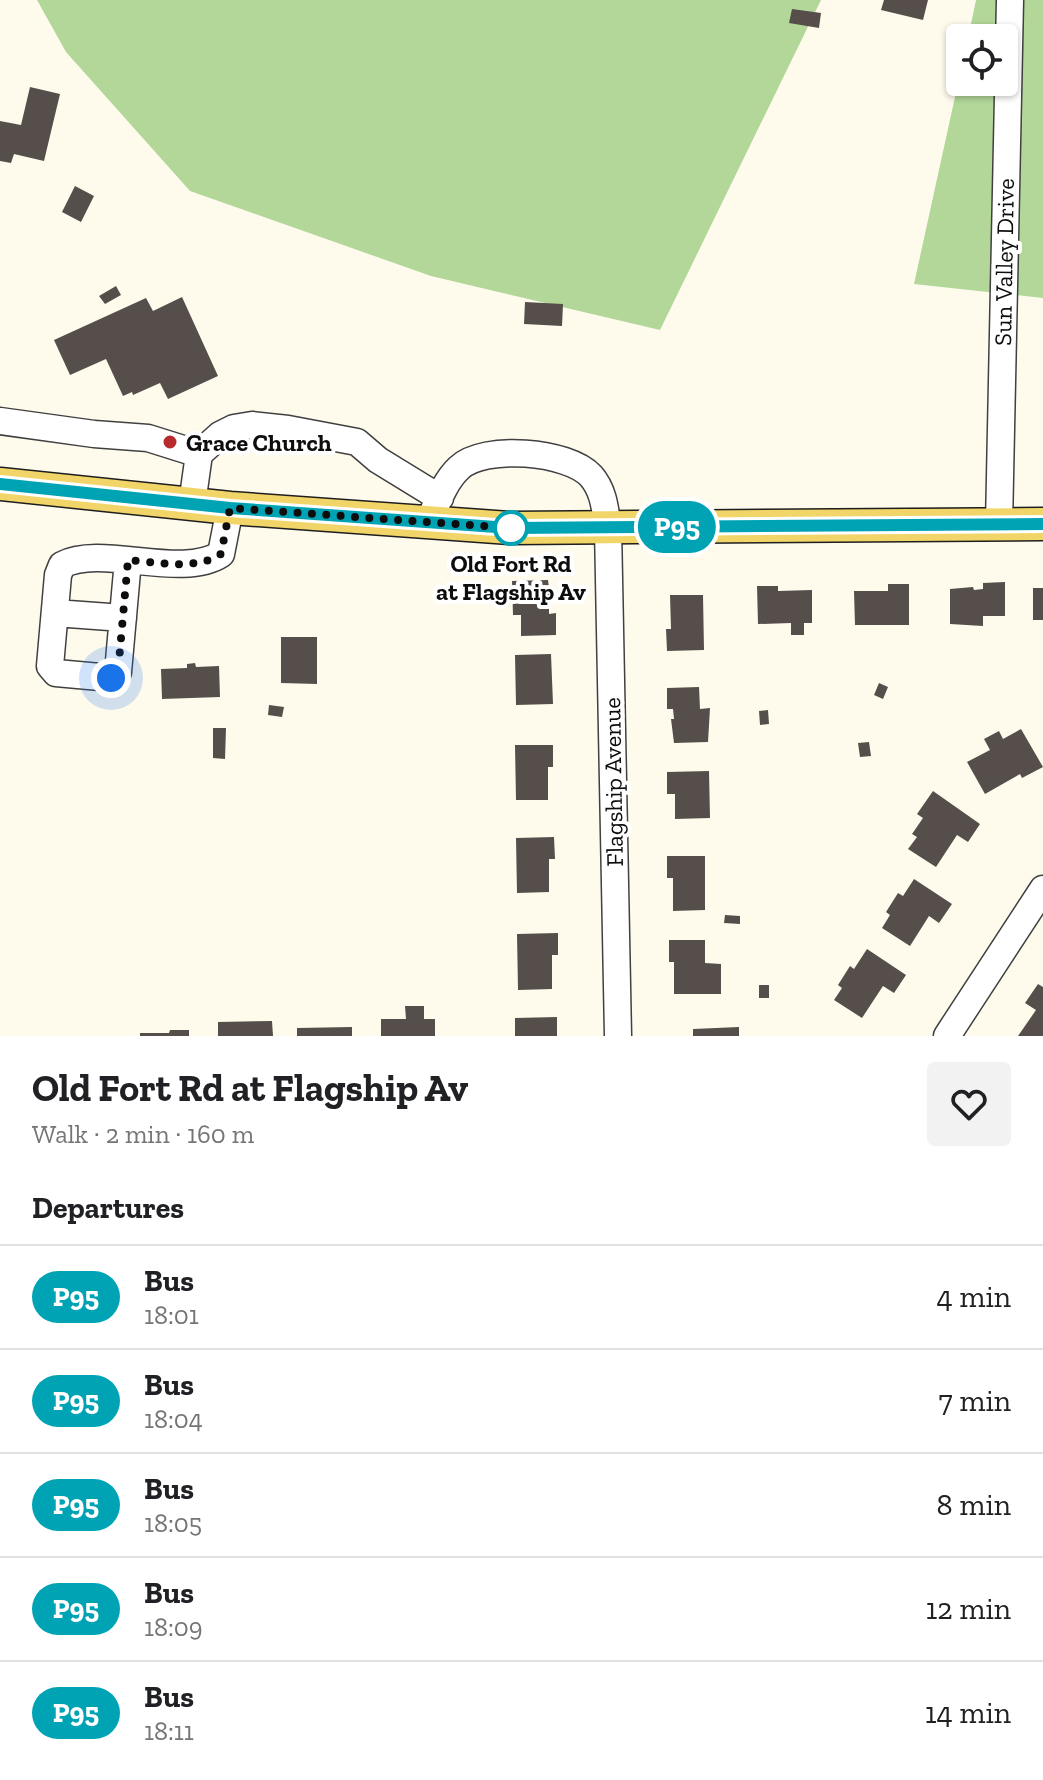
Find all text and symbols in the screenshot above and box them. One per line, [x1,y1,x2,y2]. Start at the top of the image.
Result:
map controls [946,24,1018,96]
button: locate [946,24,1018,96]
street label: Sun Valley Drive [988,178,1020,346]
place label: Grace Church [186,428,332,457]
marker: Grace Church [161,433,179,451]
line badge: P95 [631,501,723,553]
text: P95 [654,510,700,543]
marker: Old Fort Rd at Flagship Av [494,511,528,545]
place label: Old Fort Rd at Flagship Av [436,549,586,606]
your location [91,658,131,698]
street label: Flagship Avenue [597,697,629,867]
button: heart [927,1062,1011,1146]
text: Old Fort Rd at Flagship Av [32,1065,468,1111]
text: Walk · 2 min · 160 m [32,1118,254,1150]
text: Departures [32,1190,184,1226]
text: Bus [144,1263,194,1299]
text: 4 min [937,1279,1011,1315]
text: P95 [53,1280,99,1313]
text: 18:01 [144,1299,199,1331]
text: Bus [144,1367,194,1403]
text: 7 min [939,1383,1011,1419]
text: P95 [53,1384,99,1417]
text: 18:04 [144,1403,203,1435]
text: Bus [144,1471,194,1507]
text: 8 min [937,1487,1011,1523]
text: P95 [53,1488,99,1521]
text: 18:05 [144,1507,202,1539]
text: Bus [144,1575,194,1611]
text: 12 min [926,1591,1011,1627]
text: P95 [53,1592,99,1625]
text: 18:09 [144,1611,203,1643]
text: Bus [144,1679,194,1715]
text: 14 min [925,1695,1011,1731]
text: P95 [53,1696,99,1729]
text: 18:11 [144,1715,194,1747]

